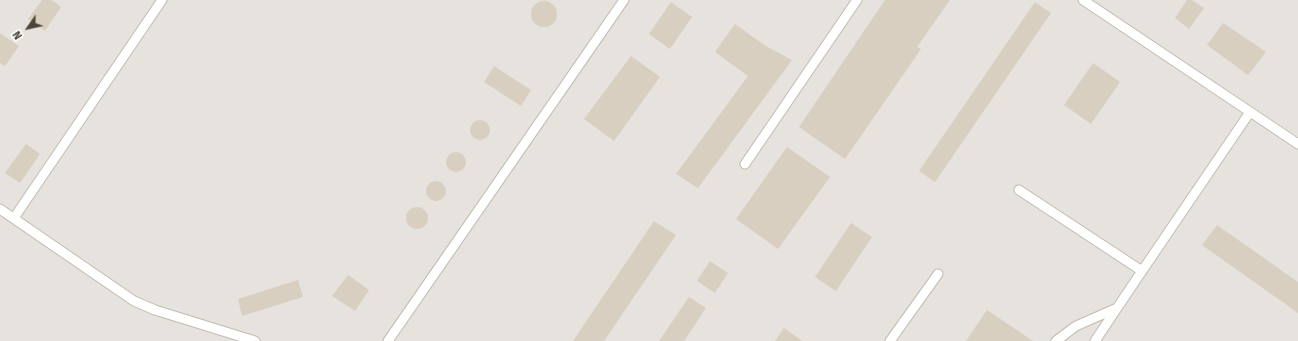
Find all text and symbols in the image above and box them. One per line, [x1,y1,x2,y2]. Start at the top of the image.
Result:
north arrow [8,8,48,48]
text: N [10,28,25,42]

